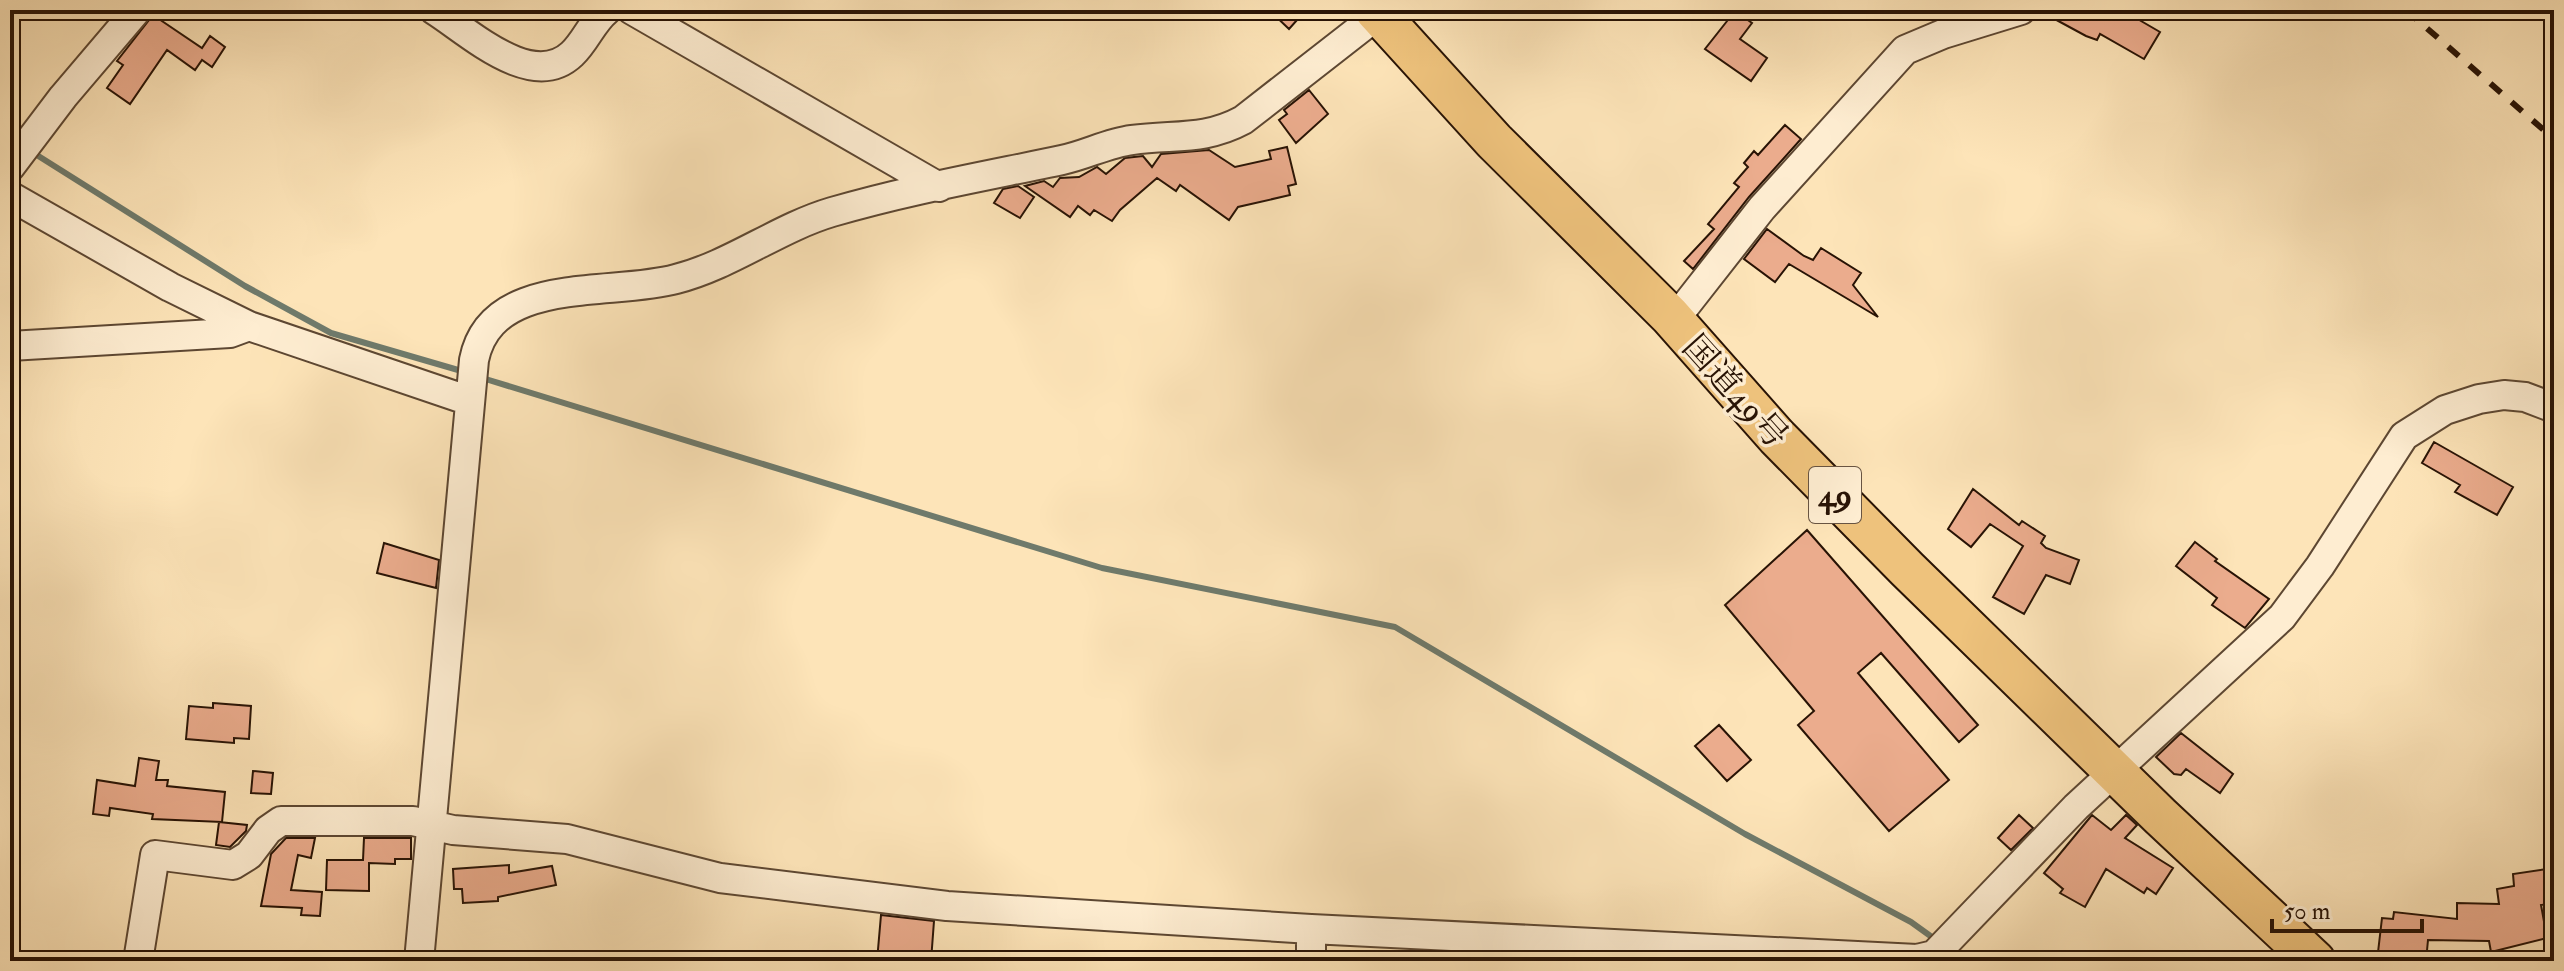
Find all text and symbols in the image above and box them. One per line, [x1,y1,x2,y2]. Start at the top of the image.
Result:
street label: 国道49号 [1673,326,1797,458]
road number: 49 [1809,467,1861,523]
scale bar [2272,883,2422,933]
text: 50 m [2284,896,2331,927]

